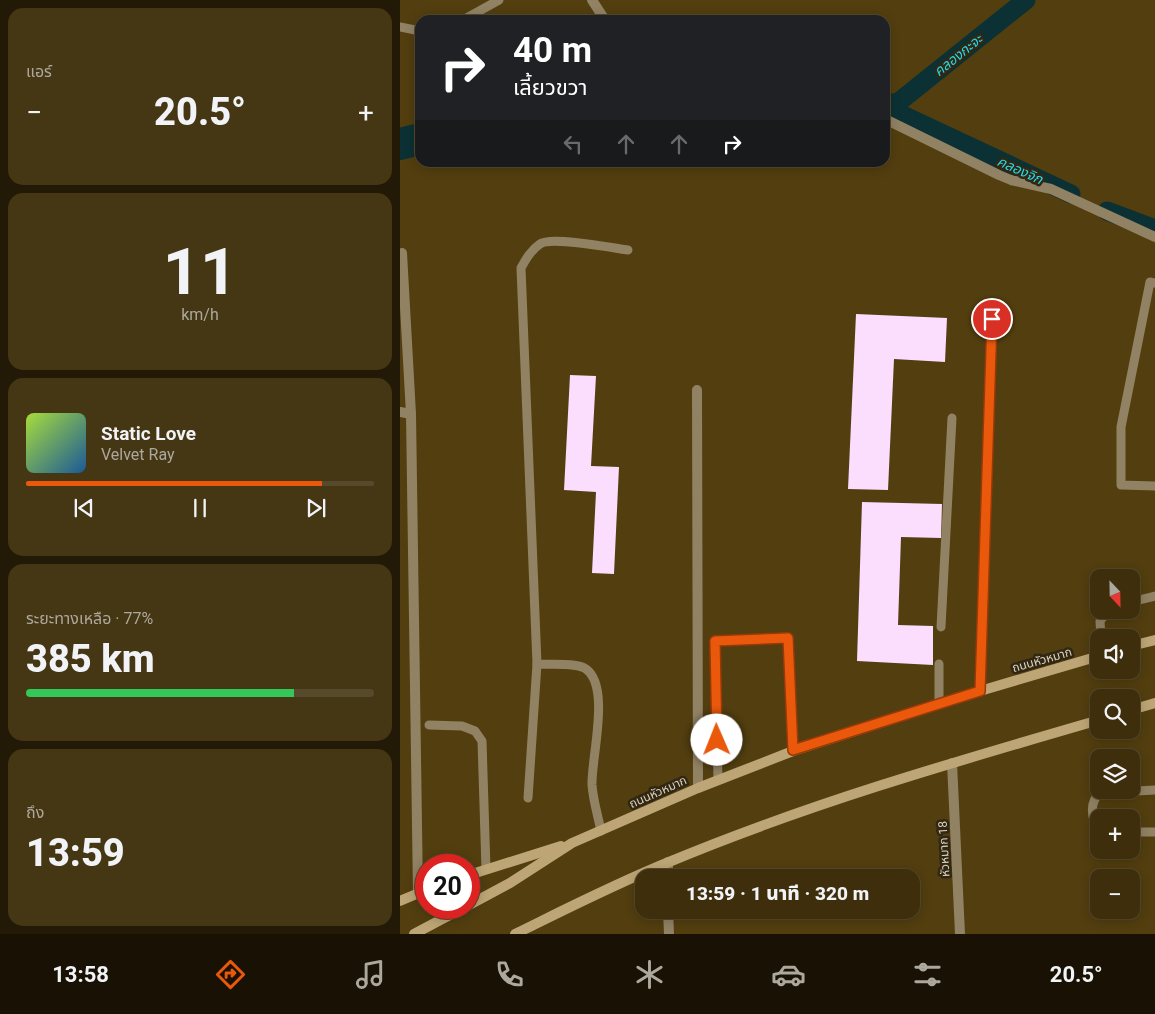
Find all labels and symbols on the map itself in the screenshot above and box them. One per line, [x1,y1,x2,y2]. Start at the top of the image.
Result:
water label: คลองกะจะ [931,30,986,79]
water label: คลองจิก [995,153,1046,187]
pin [971,298,1013,340]
north arrow [1090,569,1140,619]
street label: ถนนหัวหมาก [1011,645,1073,675]
position arrow [690,713,742,765]
street label: ถนนหัวหมาก [627,773,689,811]
street label: หัวหมาก 18 [936,820,952,877]
speed limit sign: 20 [415,854,480,919]

